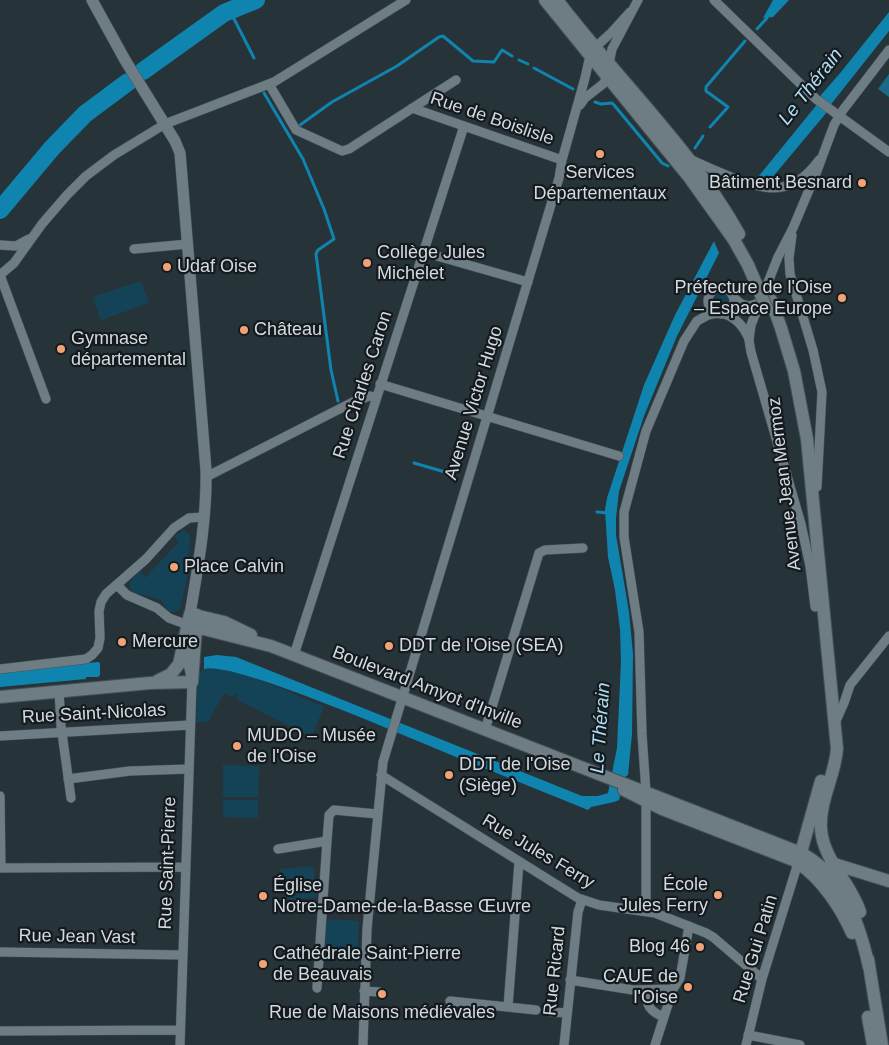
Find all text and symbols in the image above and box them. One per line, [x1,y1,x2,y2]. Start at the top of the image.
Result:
water label: Le Thérain [774,44,848,130]
street label: Rue de Boislisle [427,88,557,150]
marker: Services Départementaux [594,148,606,160]
place label: Services Départementaux [533,162,667,204]
place label: Bâtiment Besnard [709,172,852,194]
marker: Bâtiment Besnard [856,177,868,189]
place label: Collège Jules Michelet [377,242,485,284]
place label: Udaf Oise [177,256,257,278]
marker: Collège Jules Michelet [361,257,373,269]
marker: Udaf Oise [161,261,173,273]
place label: Préfecture de l'Oise – Espace Europe [674,277,832,320]
marker: Préfecture de l'Oise – Espace Europe [836,292,848,304]
street label: Rue Charles Caron [329,308,397,462]
place label: Château [254,319,322,341]
marker: Château [238,324,250,336]
street label: Avenue Victor Hugo [440,324,508,482]
place label: Gymnase départemental [71,328,186,370]
marker: Gymnase départemental [55,343,67,355]
street label: Avenue Jean Mermoz [764,396,806,572]
place label: Place Calvin [184,556,284,578]
marker: Place Calvin [168,561,180,573]
place label: Mercure [132,631,198,653]
place label: DDT de l'Oise (SEA) [399,635,563,657]
marker: Mercure [116,636,128,648]
marker: DDT de l'Oise (SEA) [383,640,395,652]
street label: Boulevard Amyot d'Inville [329,642,525,734]
water label: Le Thérain [586,682,616,774]
street label: Rue Saint-Nicolas [22,699,166,729]
place label: MUDO – Musée de l'Oise [247,725,376,768]
marker: MUDO – Musée de l'Oise [231,740,243,752]
place label: DDT de l'Oise (Siège) [459,754,570,796]
marker: DDT de l'Oise (Siège) [443,769,455,781]
street label: Rue Saint-Pierre [155,796,181,930]
street label: Rue Jules Ferry [478,810,598,894]
place label: École Jules Ferry [619,874,708,916]
place label: Église Notre-Dame-de-la-Basse Œuvre [273,875,531,918]
marker: École Jules Ferry [712,889,724,901]
marker: Église Notre-Dame-de-la-Basse Œuvre [257,890,269,902]
street label: Rue Gui Patin [729,892,783,1006]
street label: Rue Jean Vast [18,925,136,949]
street label: Rue Ricard [540,925,570,1017]
place label: Blog 46 [629,936,690,958]
marker: Blog 46 [694,941,706,953]
place label: Cathédrale Saint-Pierre de Beauvais [273,943,461,986]
marker: Cathédrale Saint-Pierre de Beauvais [257,958,269,970]
place label: CAUE de l'Oise [603,966,678,1009]
marker: CAUE de l'Oise [682,981,694,993]
marker: Rue de Maisons médiévales [376,988,388,1000]
place label: Rue de Maisons médiévales [269,1002,495,1024]

